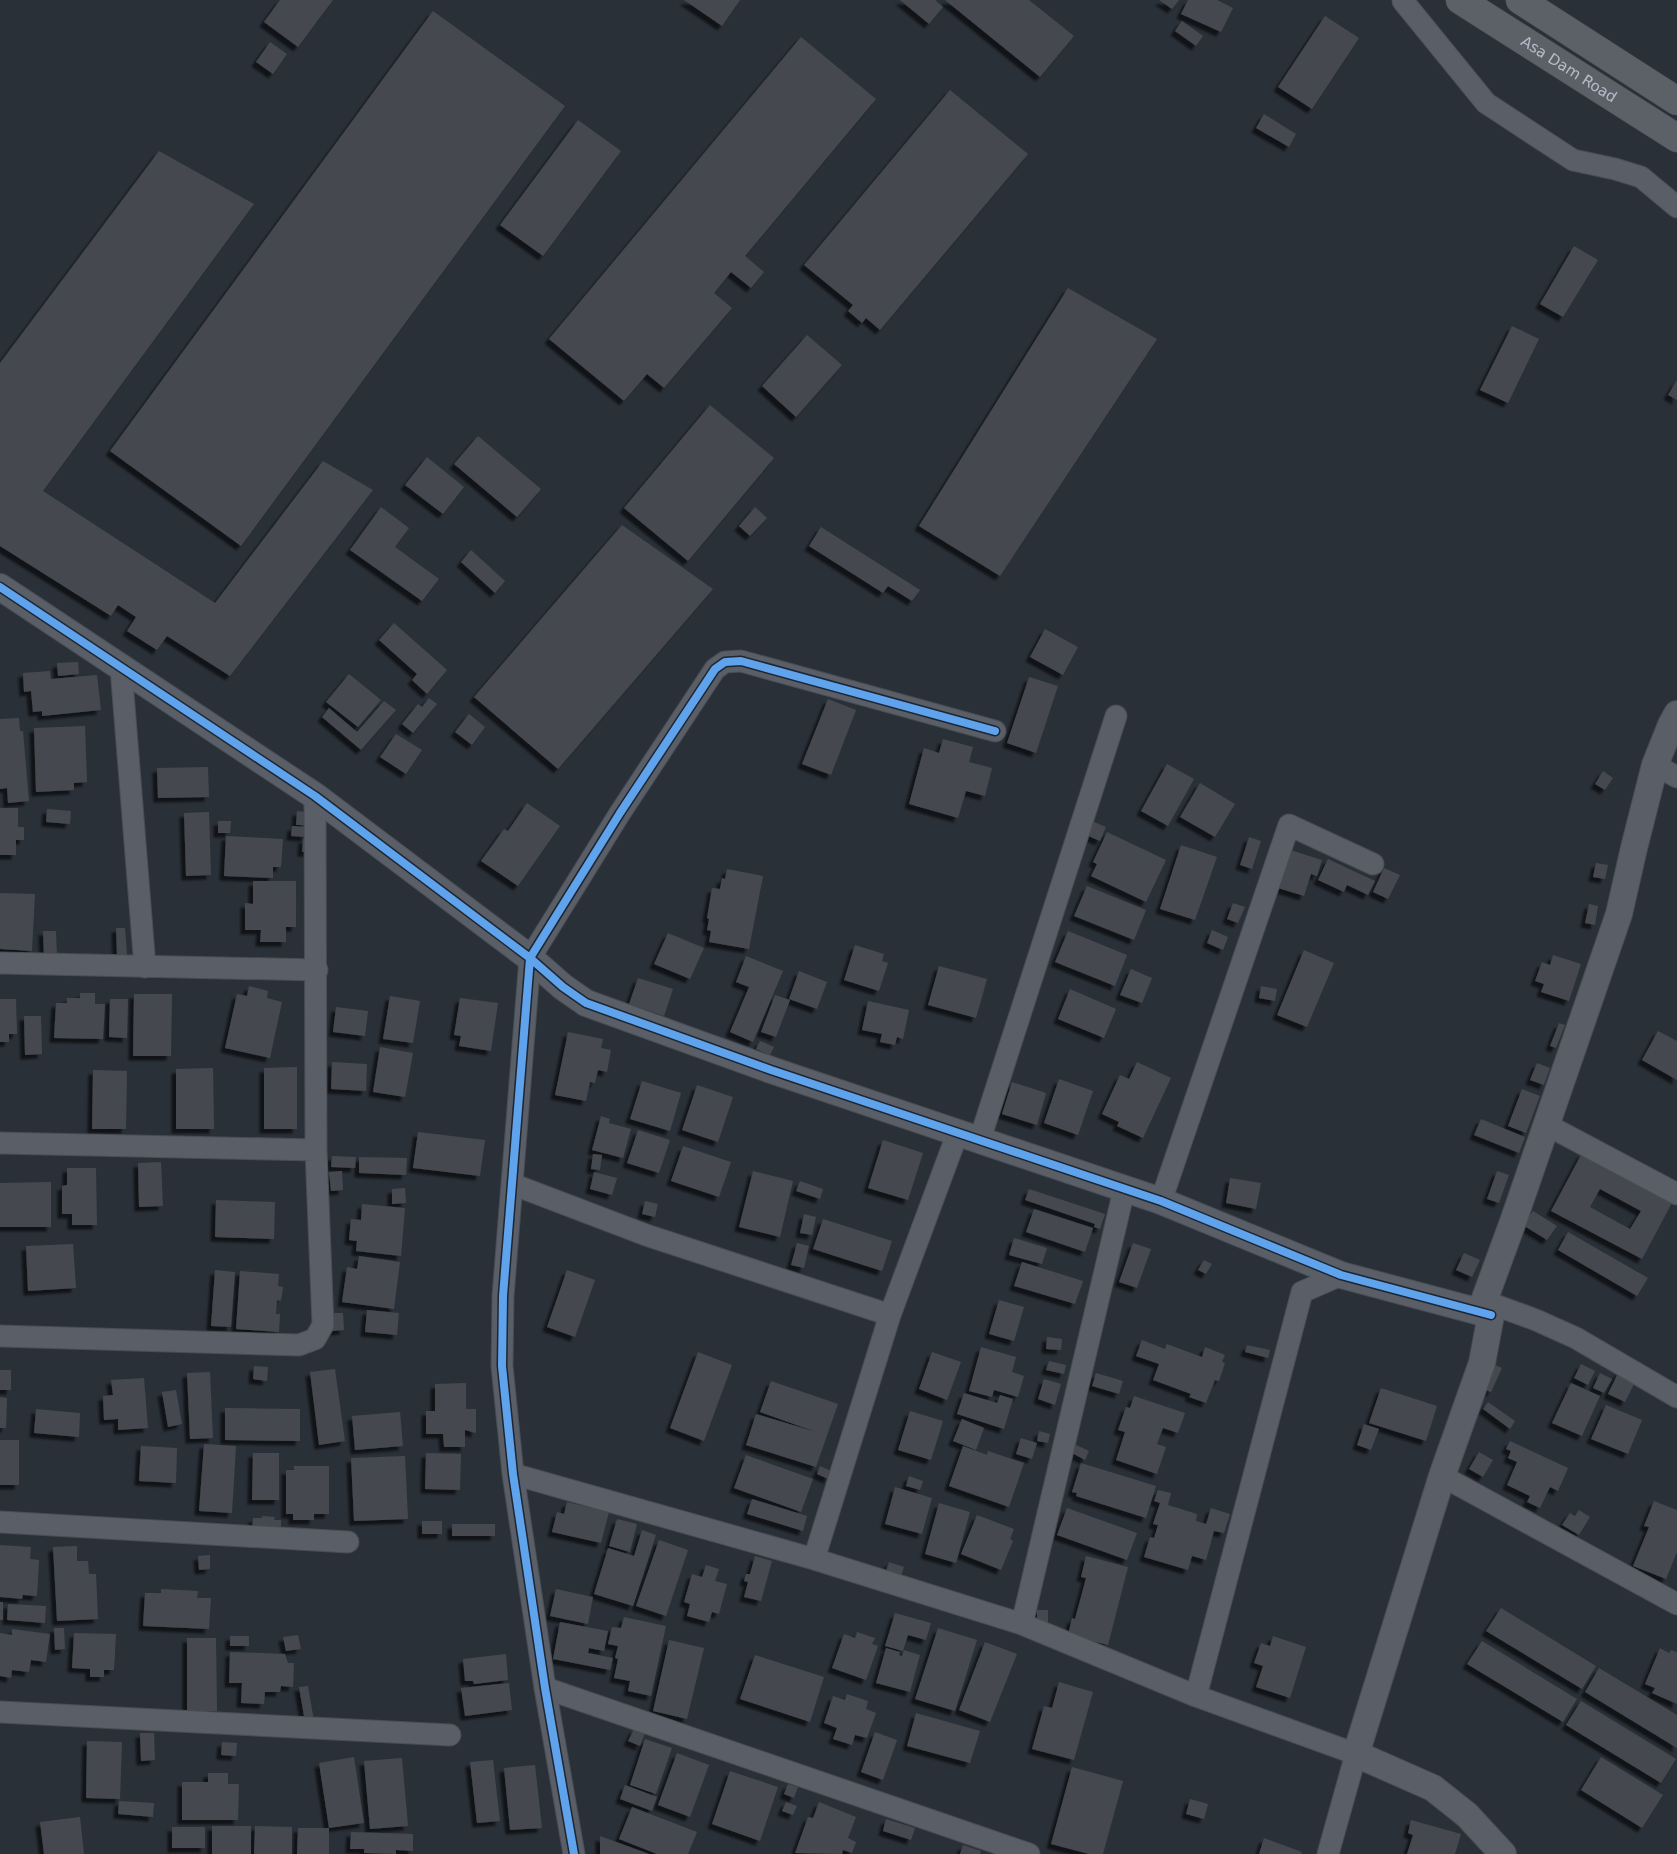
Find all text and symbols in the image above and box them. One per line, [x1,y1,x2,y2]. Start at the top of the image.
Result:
street label: Asa Dam Road [1518,32,1620,106]

